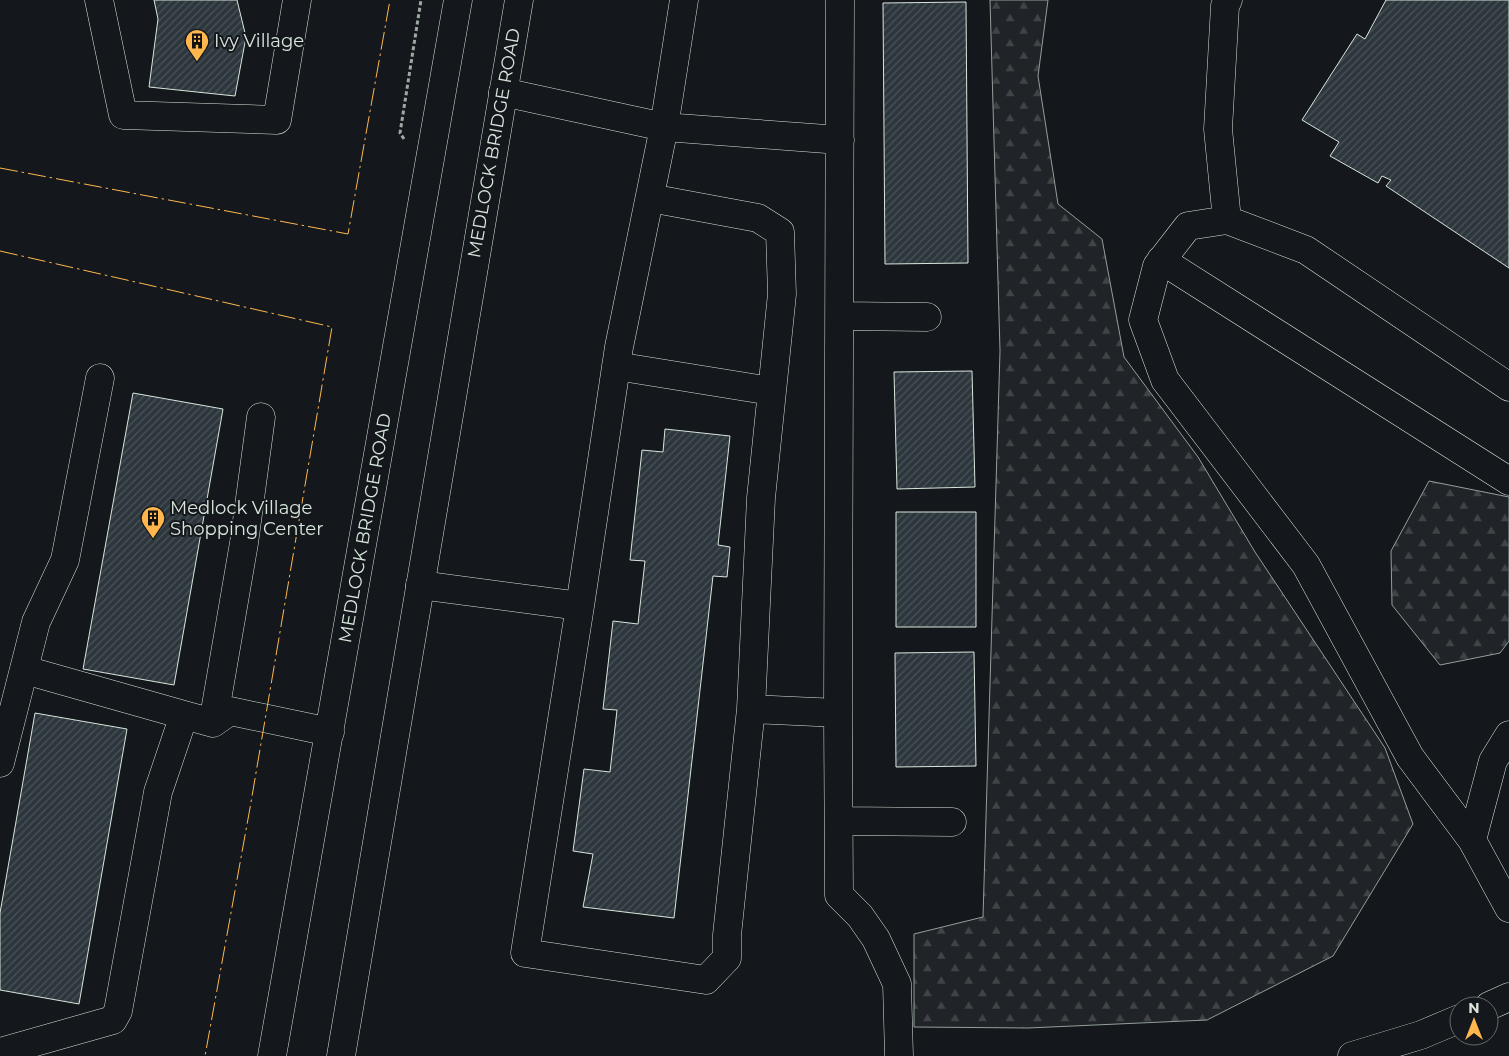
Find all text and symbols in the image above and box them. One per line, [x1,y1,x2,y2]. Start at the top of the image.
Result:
street label: MEDLOCK BRIDGE ROAD [463,26,525,260]
building icon: Ivy Village [184,28,210,62]
place label: Ivy Village [214,30,304,52]
street label: MEDLOCK BRIDGE ROAD [334,411,396,645]
place label: Medlock Village Shopping Center [170,497,323,540]
building icon: Medlock Village Shopping Center [140,505,166,539]
north arrow [1449,996,1499,1046]
text: N [1468,999,1480,1017]

